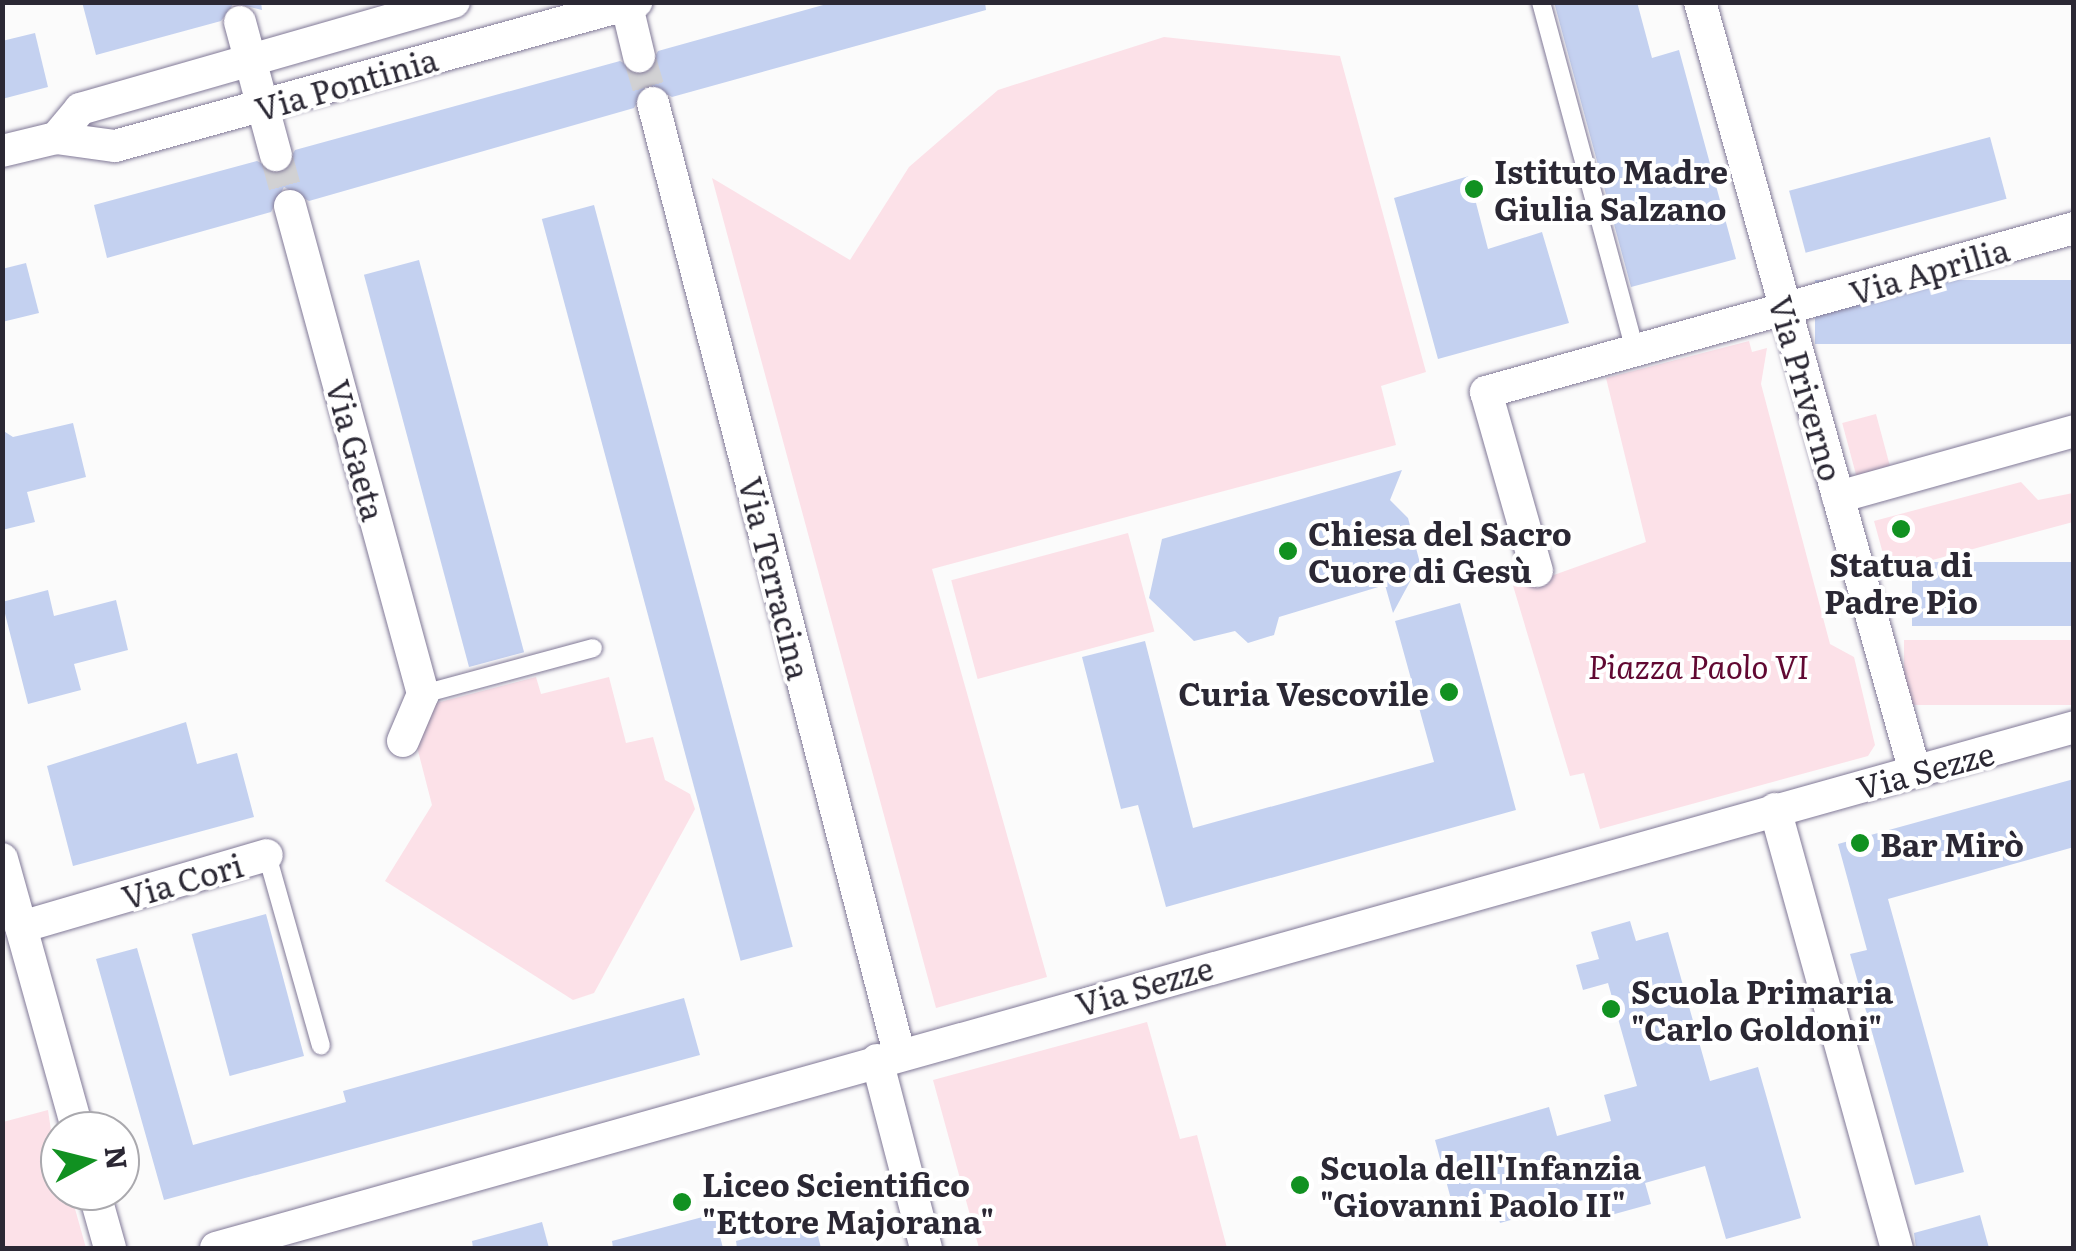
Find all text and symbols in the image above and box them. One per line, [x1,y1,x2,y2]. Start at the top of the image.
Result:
street label: Via Pontinia [250,39,442,127]
place label: Istituto Madre Giulia Salzano [1494,152,1728,227]
marker: Istituto Madre Giulia Salzano [1463,178,1485,200]
street label: Via Aprilia [1845,229,2013,311]
street label: Via Priverno [1762,291,1852,485]
street label: Via Gaeta [320,375,394,525]
street label: Via Terracina [732,473,820,683]
place label: Chiesa del Sacro Cuore di Gesù [1308,514,1572,589]
marker: Statua di Padre Pio [1890,518,1912,540]
marker: Chiesa del Sacro Cuore di Gesù [1277,540,1299,562]
place label: Statua di Padre Pio [1824,545,1978,620]
park label: Piazza Paolo VI [1588,646,1808,684]
place label: Curia Vescovile [1178,673,1429,711]
marker: Curia Vescovile [1438,681,1460,703]
street label: Via Sezze [1852,732,1998,806]
place label: Bar Mirò [1880,824,2024,862]
marker: Bar Mirò [1849,832,1871,854]
street label: Via Cori [117,844,247,916]
street label: Via Sezze [1071,947,1217,1023]
place label: Scuola Primaria "Carlo Goldoni" [1631,972,1893,1047]
marker: Scuola Primaria "Carlo Goldoni" [1600,998,1622,1020]
north arrow [40,1111,140,1211]
text: N [96,1143,140,1172]
place label: Scuola dell'Infanzia "Giovanni Paolo II" [1320,1148,1641,1223]
place label: Liceo Scientifico "Ettore Majorana" [702,1165,994,1240]
marker: Scuola dell'Infanzia "Giovanni Paolo II" [1289,1174,1311,1196]
marker: Liceo Scientifico "Ettore Majorana" [671,1191,693,1213]

